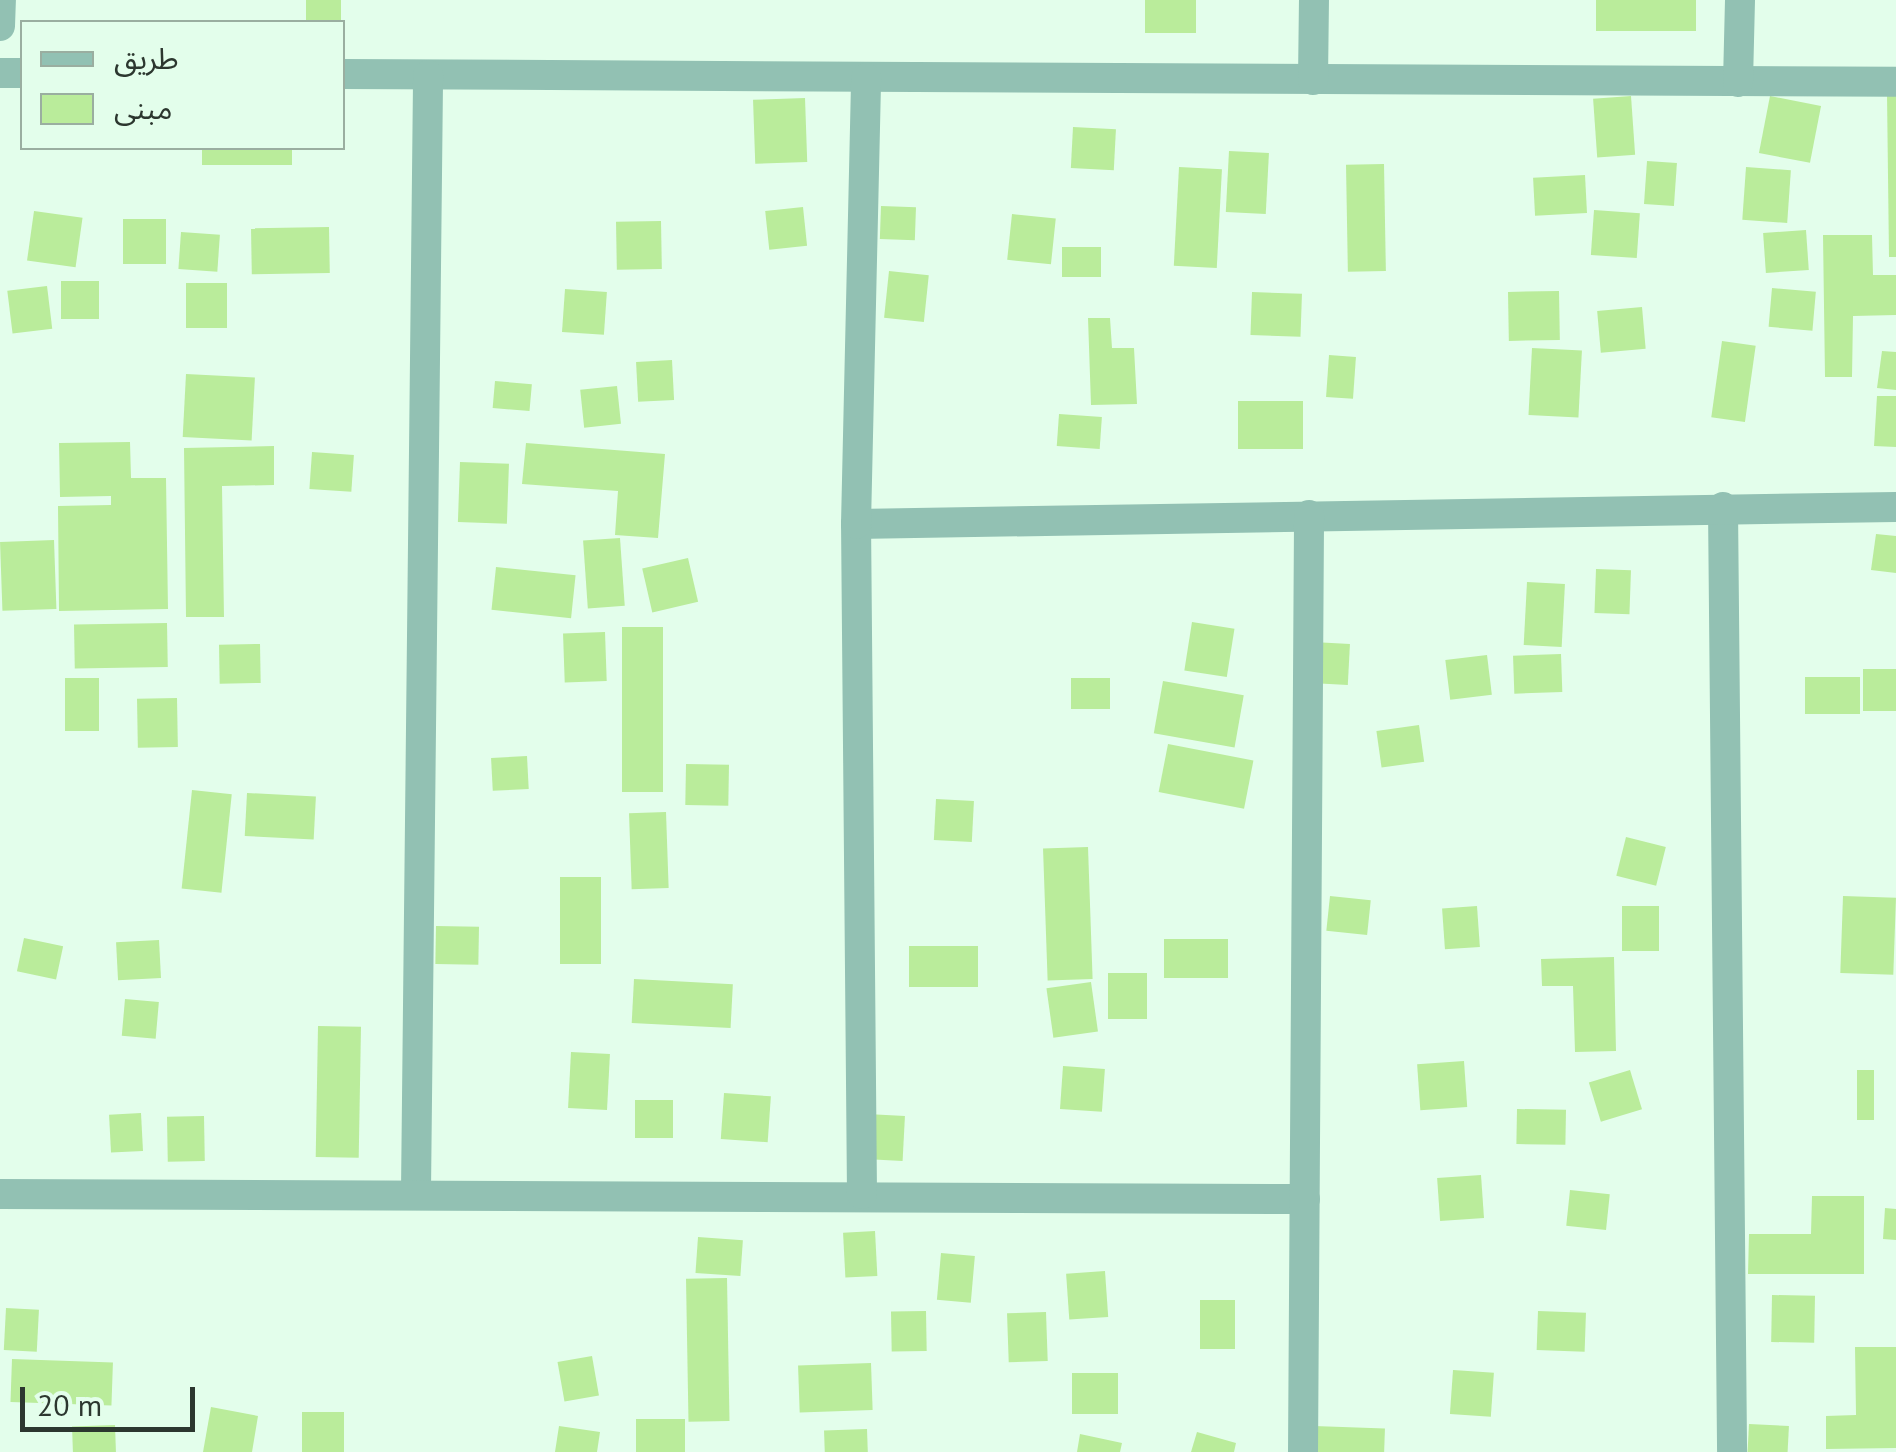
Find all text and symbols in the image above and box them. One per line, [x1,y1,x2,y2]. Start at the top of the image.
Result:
legend [20,20,345,150]
text: طريق [114,38,179,77]
text: مبنى [114,88,172,127]
scale bar [25,1367,200,1429]
text: 20 m [37,1385,102,1424]

